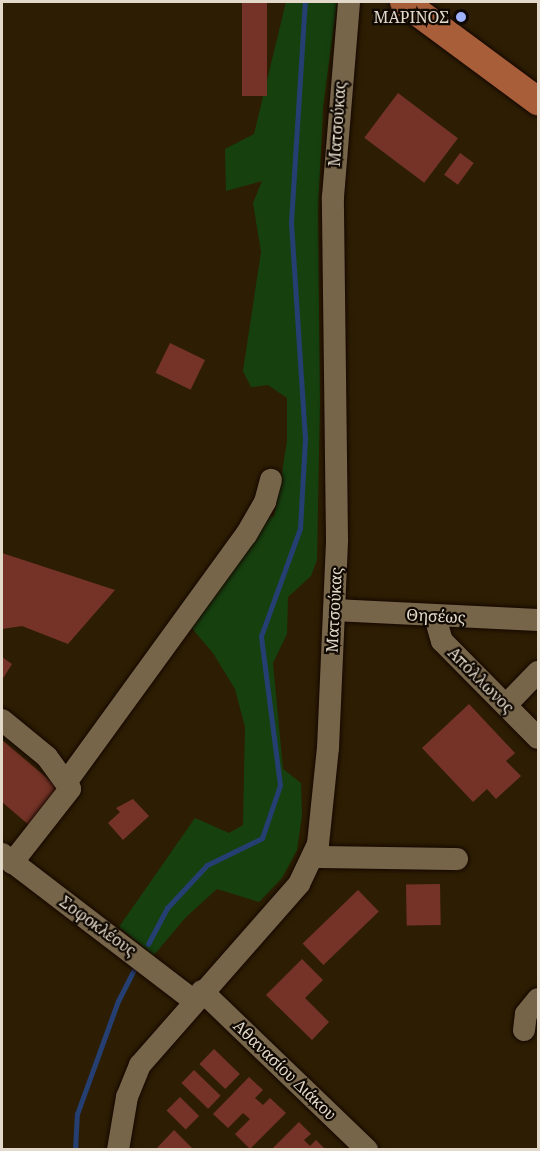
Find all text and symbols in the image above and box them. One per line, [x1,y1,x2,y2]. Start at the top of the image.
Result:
place label: ΜΑΡΙΝΟΣ [374,7,449,27]
marker: ΜΑΡΙΝΟΣ [454,10,468,24]
street label: Ματσούκας [324,81,350,167]
street label: Ματσούκας [322,567,346,653]
street label: Θησέως [406,605,466,627]
street label: Απόλλωνος [444,643,518,717]
street label: Σοφοκλέους [56,892,140,960]
street label: Αθανασίου Διάκου [230,1016,340,1124]

